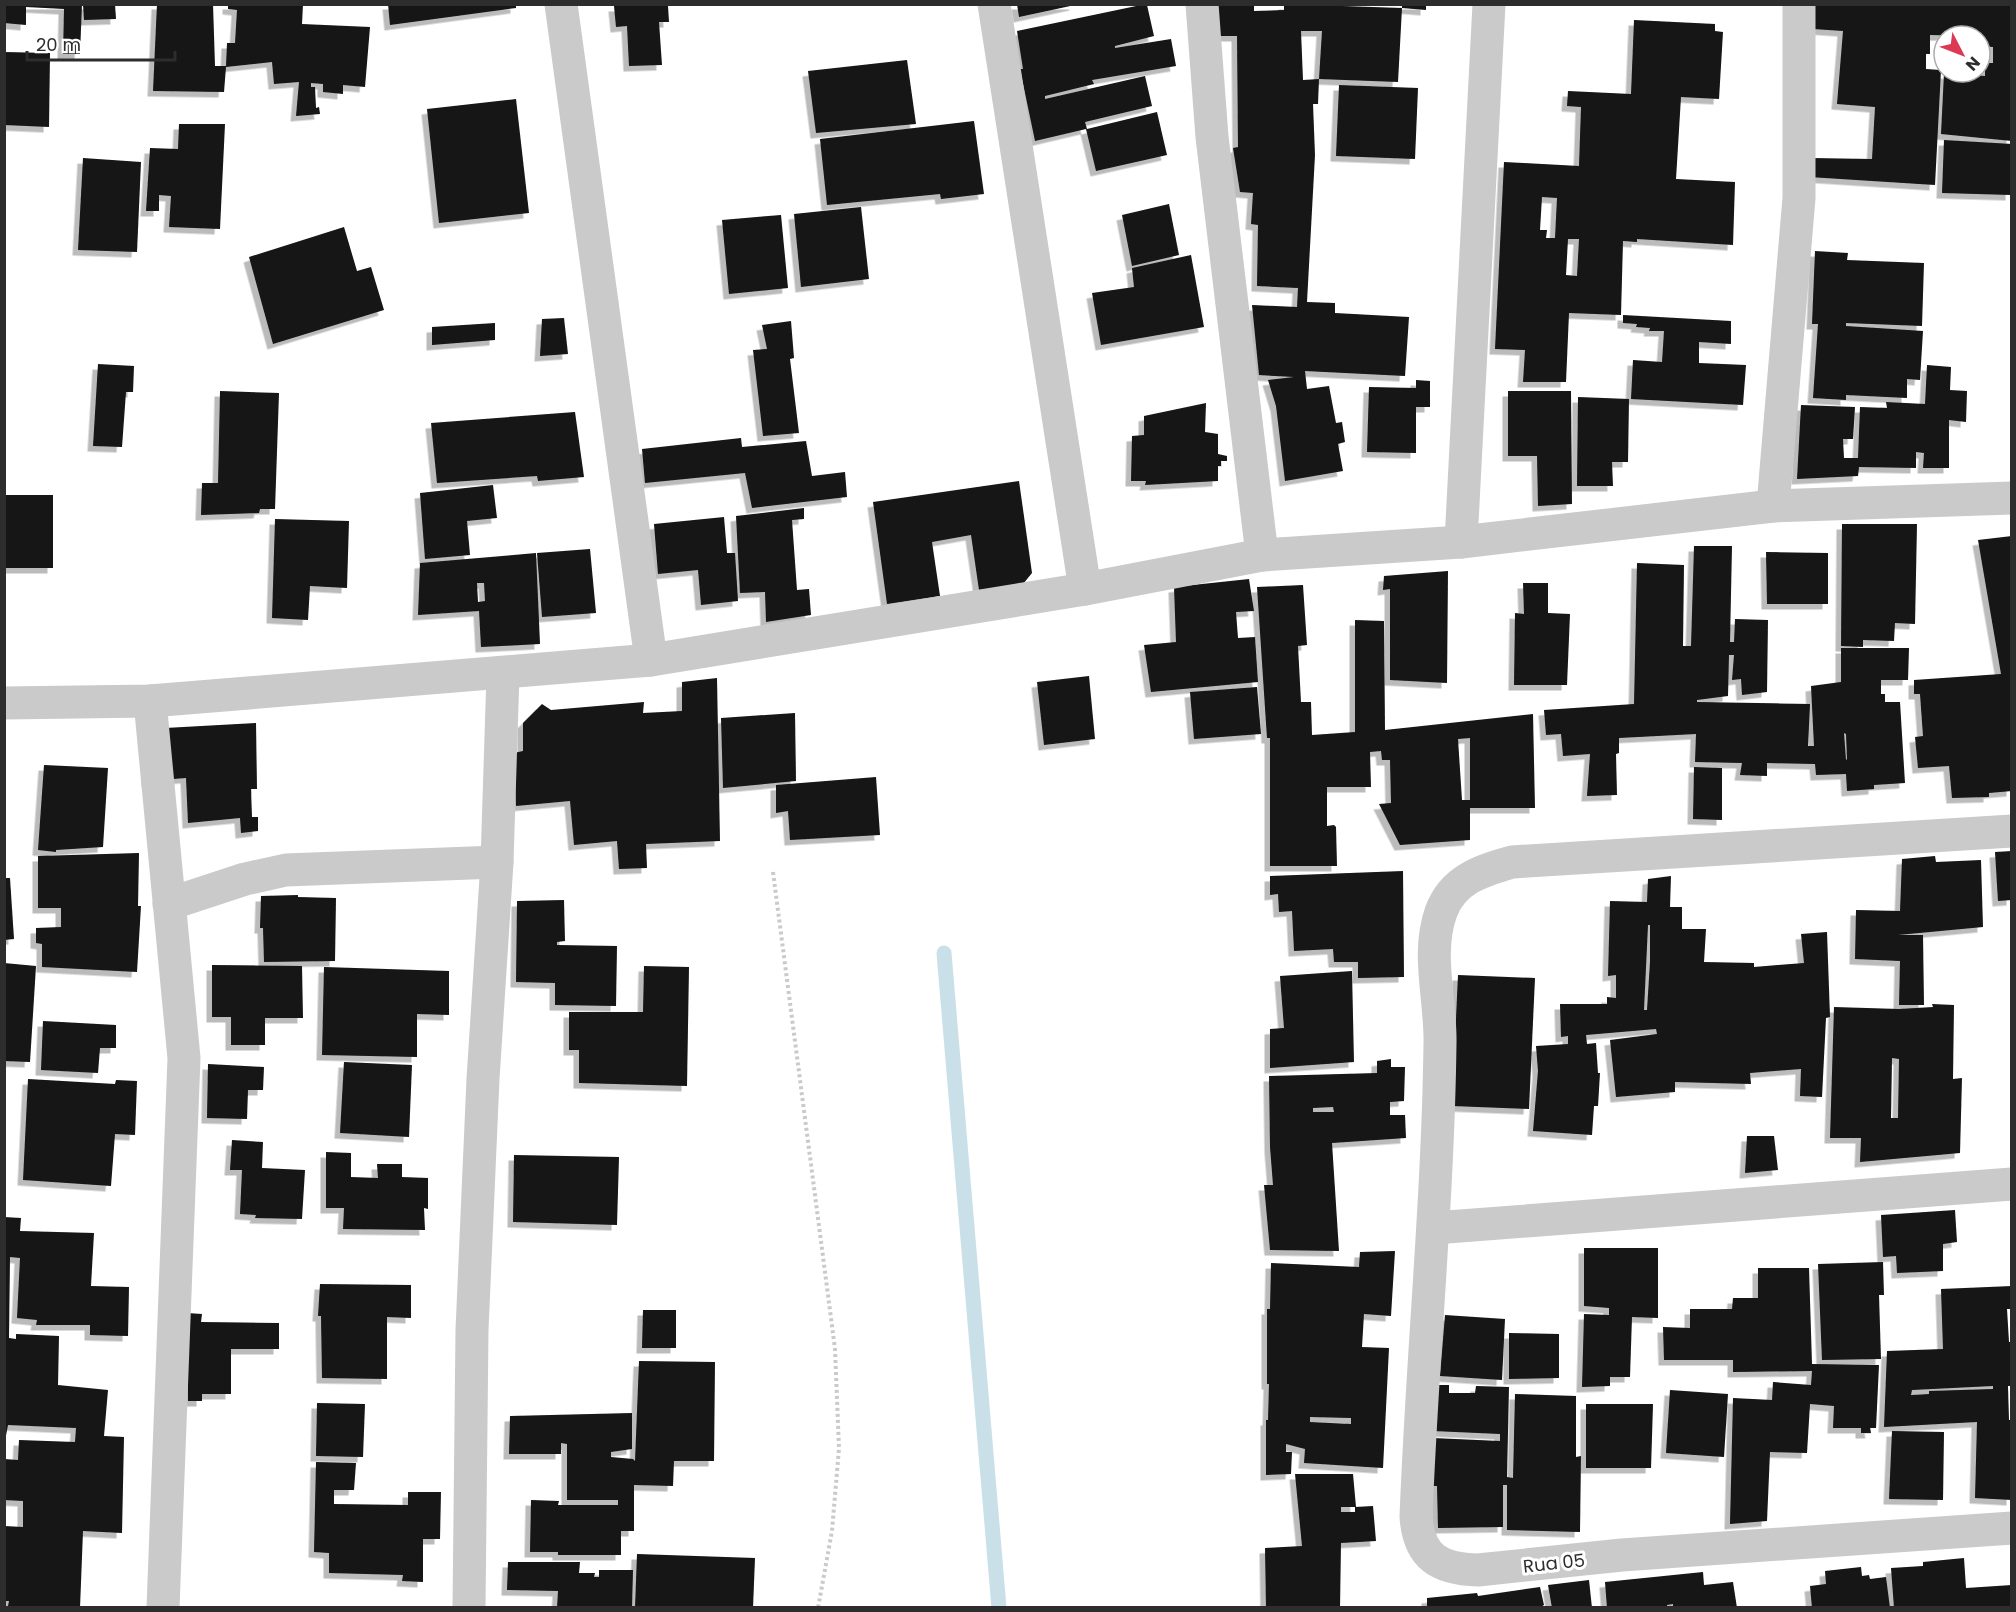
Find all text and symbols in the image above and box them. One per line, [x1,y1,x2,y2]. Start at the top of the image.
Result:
scale bar [27,24,176,62]
north arrow [1932,24,1992,84]
text: 20 m [36,32,81,57]
text: N [1960,52,1985,76]
street label: Rua 05 [1522,1547,1586,1579]

